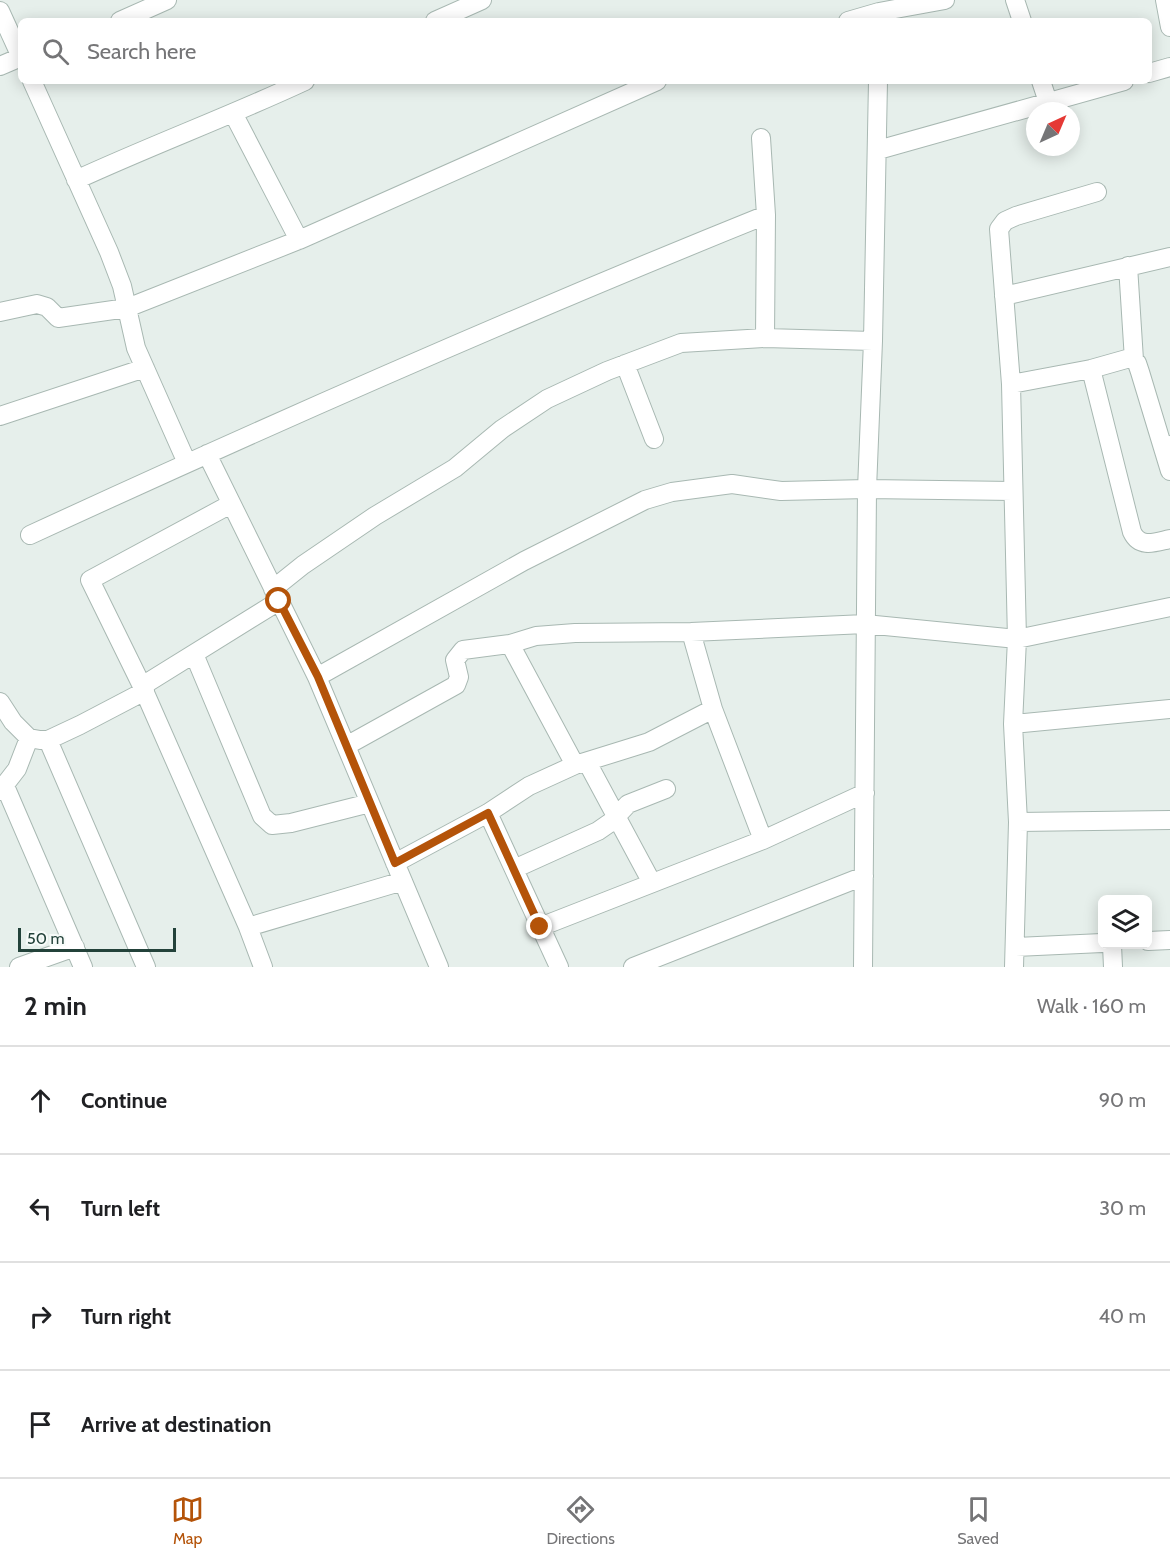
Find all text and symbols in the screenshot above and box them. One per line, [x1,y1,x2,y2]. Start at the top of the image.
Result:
search box [18,18,1152,84]
icon: search [39,35,72,68]
text: Search here [87,38,196,65]
north arrow [1026,102,1080,156]
route start [265,587,291,613]
map controls [1098,895,1152,949]
button: layers [1098,895,1152,949]
route end [526,913,552,939]
scale bar [18,925,176,953]
text: 50 m [27,929,64,948]
text: 2 min [24,990,87,1022]
text: Walk · 160 m [1037,994,1146,1018]
icon: ahead [24,1084,57,1117]
text: Continue [81,1087,167,1114]
text: 90 m [1099,1088,1146,1112]
icon: left [24,1192,57,1225]
text: Turn left [81,1195,160,1222]
text: 30 m [1099,1196,1146,1220]
icon: right [24,1300,57,1333]
text: Turn right [81,1303,171,1330]
text: 40 m [1098,1304,1146,1328]
icon: arrive [24,1408,57,1441]
text: Arrive at destination [81,1411,271,1438]
tab: Map [171,1493,204,1548]
tab: Directions [547,1493,615,1548]
tab: Saved [957,1493,999,1548]

